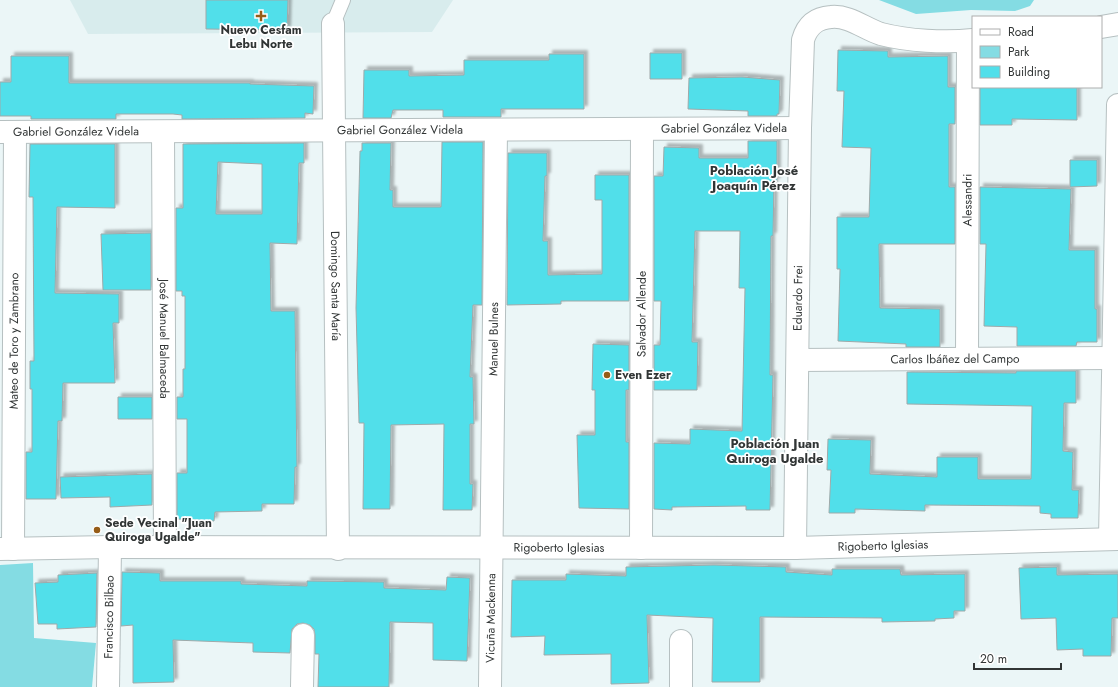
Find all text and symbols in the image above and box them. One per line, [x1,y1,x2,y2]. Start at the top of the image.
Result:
marker: Nuevo Cesfam Lebu Norte [255,10,267,22]
legend [972,16,1102,88]
place label: Nuevo Cesfam Lebu Norte [220,21,302,53]
text: Road [1008,23,1034,41]
text: Park [1008,43,1030,61]
text: Building [1008,63,1050,81]
street label: Gabriel González Videla [661,119,787,138]
street label: Gabriel González Videla [337,121,463,139]
street label: Gabriel González Videla [13,122,139,141]
district label: Población José Joaquín Pérez [709,161,799,195]
street label: Alessandri [958,174,977,226]
street label: Domingo Santa María [326,231,345,341]
street label: Eduardo Frei [789,265,807,331]
street label: Salvador Allende [632,271,651,357]
street label: Mateo de Toro y Zambrano [5,272,23,409]
street label: José Manuel Balmaceda [155,277,173,399]
street label: Manuel Bulnes [484,302,503,376]
street label: Carlos Ibáñez del Campo [890,350,1020,368]
place label: Even Ezer [615,366,671,384]
marker: Even Ezer [602,370,612,380]
district label: Población Juan Quiroga Ugalde [727,434,824,468]
place label: Sede Vecinal "Juan Quiroga Ugalde" [105,514,212,546]
marker: Sede Vecinal "Juan Quiroga Ugalde" [92,525,102,535]
street label: Rigoberto Iglesias [837,535,929,556]
street label: Rigoberto Iglesias [514,539,605,557]
street label: Vicuña Mackenna [481,573,500,663]
street label: Francisco Bilbao [99,575,119,659]
scale bar [974,645,1061,671]
text: 20 m [980,650,1007,668]

